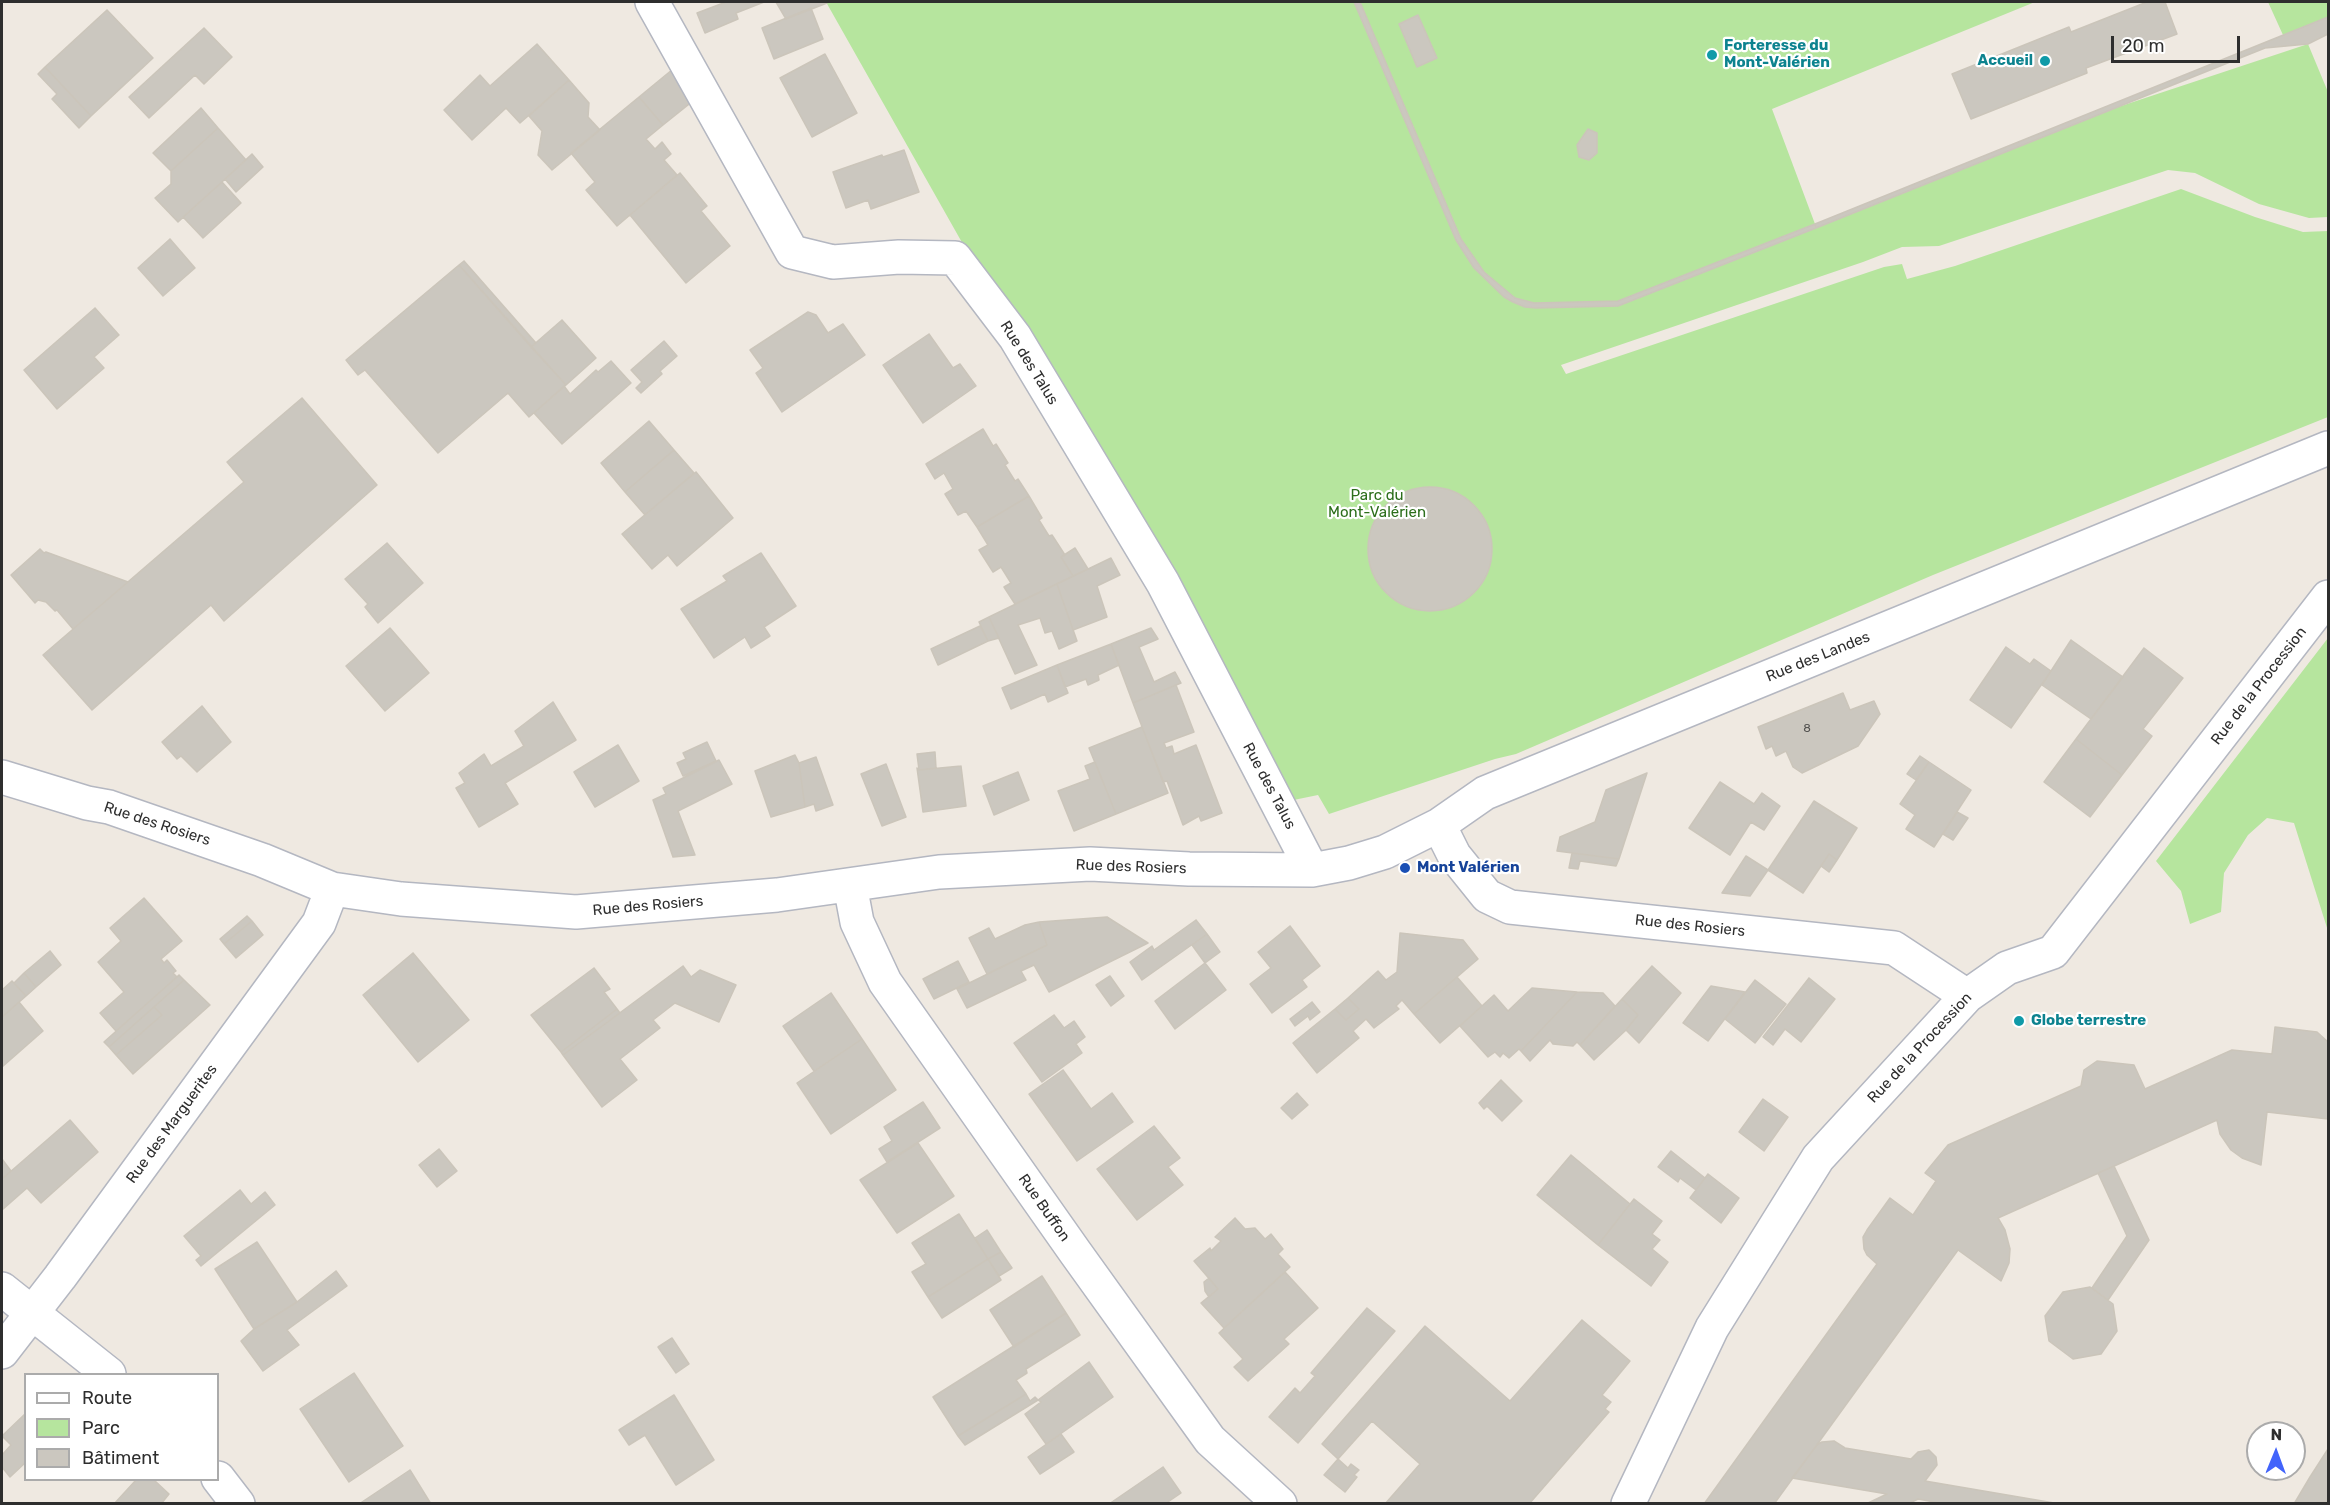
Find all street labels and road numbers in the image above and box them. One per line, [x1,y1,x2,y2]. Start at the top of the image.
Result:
street label: Rue des Talus [996,318,1062,408]
street label: Rue de la Procession [2207,623,2311,749]
street label: Rue des Landes [1763,628,1873,686]
street label: Rue des Talus [1239,740,1299,832]
street label: Rue des Rosiers [101,798,213,850]
street label: Rue des Rosiers [1075,856,1187,878]
street label: Rue des Rosiers [592,892,704,920]
street label: Rue des Rosiers [1634,911,1746,941]
street label: Rue de la Procession [1864,989,1976,1107]
street label: Rue des Marguerites [123,1061,221,1187]
street label: Rue Buffon [1014,1171,1074,1245]

